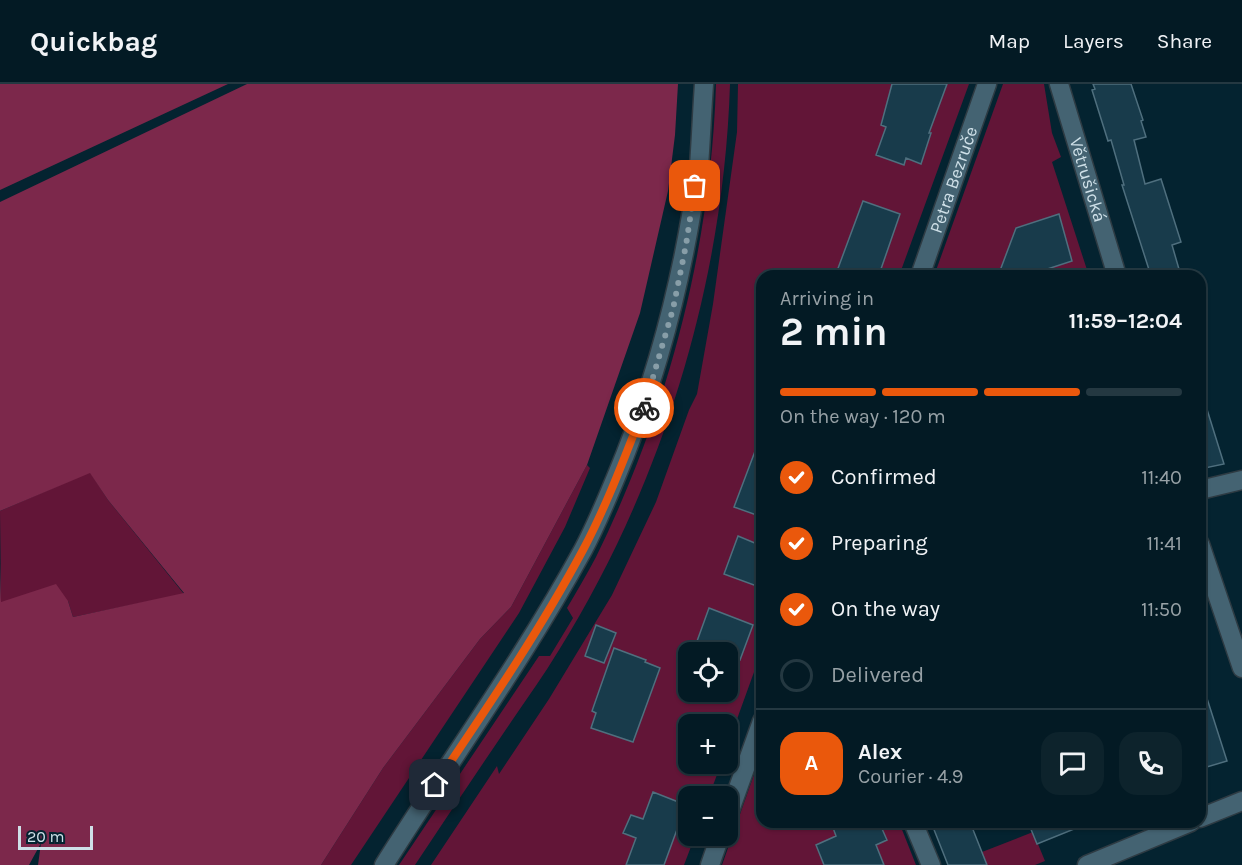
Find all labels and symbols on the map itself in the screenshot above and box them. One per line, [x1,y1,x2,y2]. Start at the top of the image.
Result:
street label: Petra Bezruče [925,123,982,236]
street label: Větrušická [1065,135,1111,225]
pin [669,160,720,211]
courier [614,378,674,438]
pin [409,759,460,810]
scale bar [18,823,93,850]

